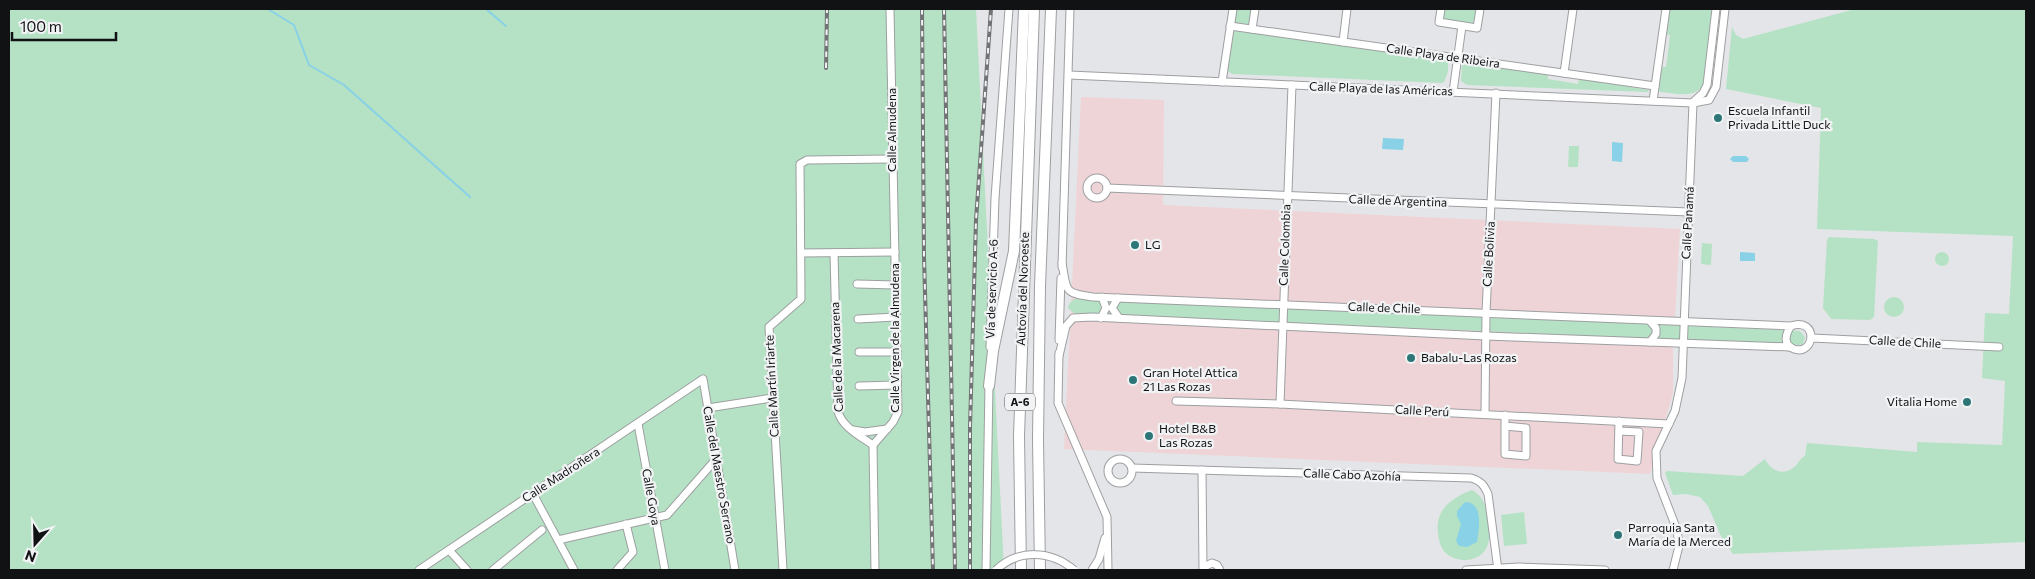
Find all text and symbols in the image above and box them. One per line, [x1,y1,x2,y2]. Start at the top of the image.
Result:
scale bar [12,10,116,42]
text: 100 m [20,17,62,35]
street label: Calle Playa de Ribeira [1385,40,1501,70]
street label: Calle Playa de las Américas [1309,78,1453,98]
street label: Calle Almudena [884,88,898,172]
place label: Escuela Infantil Privada Little Duck [1728,103,1831,131]
marker: Escuela Infantil Privada Little Duck [1712,112,1724,124]
street label: Calle Panamá [1678,186,1696,260]
street label: Calle de Argentina [1349,191,1448,209]
street label: Calle Colombia [1276,204,1292,286]
street label: Calle Bolivia [1479,221,1497,287]
street label: Autovía del Noroeste [1013,232,1031,346]
place label: LG [1145,237,1160,251]
street label: Vía de servicio A-6 [982,239,1000,339]
marker: LG [1129,239,1141,251]
street label: Calle Virgen de la Almudena [887,263,901,413]
street label: Calle de Chile [1348,299,1420,315]
street label: Calle de la Macarena [827,302,845,412]
street label: Calle de Chile [1869,332,1942,350]
street label: Calle Martín Iriarte [761,335,781,438]
place label: Babalu-Las Rozas [1421,350,1517,364]
marker: Babalu-Las Rozas [1405,352,1417,364]
place label: Gran Hotel Attica 21 Las Rozas [1143,365,1237,393]
marker: Gran Hotel Attica 21 Las Rozas [1127,374,1139,386]
road number: A-6 [1005,394,1035,411]
place label: Vitalia Home [1887,394,1957,408]
marker: Vitalia Home [1961,396,1973,408]
street label: Calle Perú [1395,402,1450,418]
street label: Calle del Maestro Serrano [701,405,739,545]
place label: Hotel B&B Las Rozas [1159,421,1216,449]
marker: Hotel B&B Las Rozas [1143,430,1155,442]
street label: Calle Madroñera [519,444,602,504]
street label: Calle Cabo Azohía [1303,465,1401,483]
street label: Calle Goya [640,467,664,526]
north arrow [10,519,60,569]
place label: Parroquia Santa María de la Merced [1628,520,1731,548]
marker: Parroquia Santa María de la Merced [1612,529,1624,541]
text: N [23,547,38,566]

